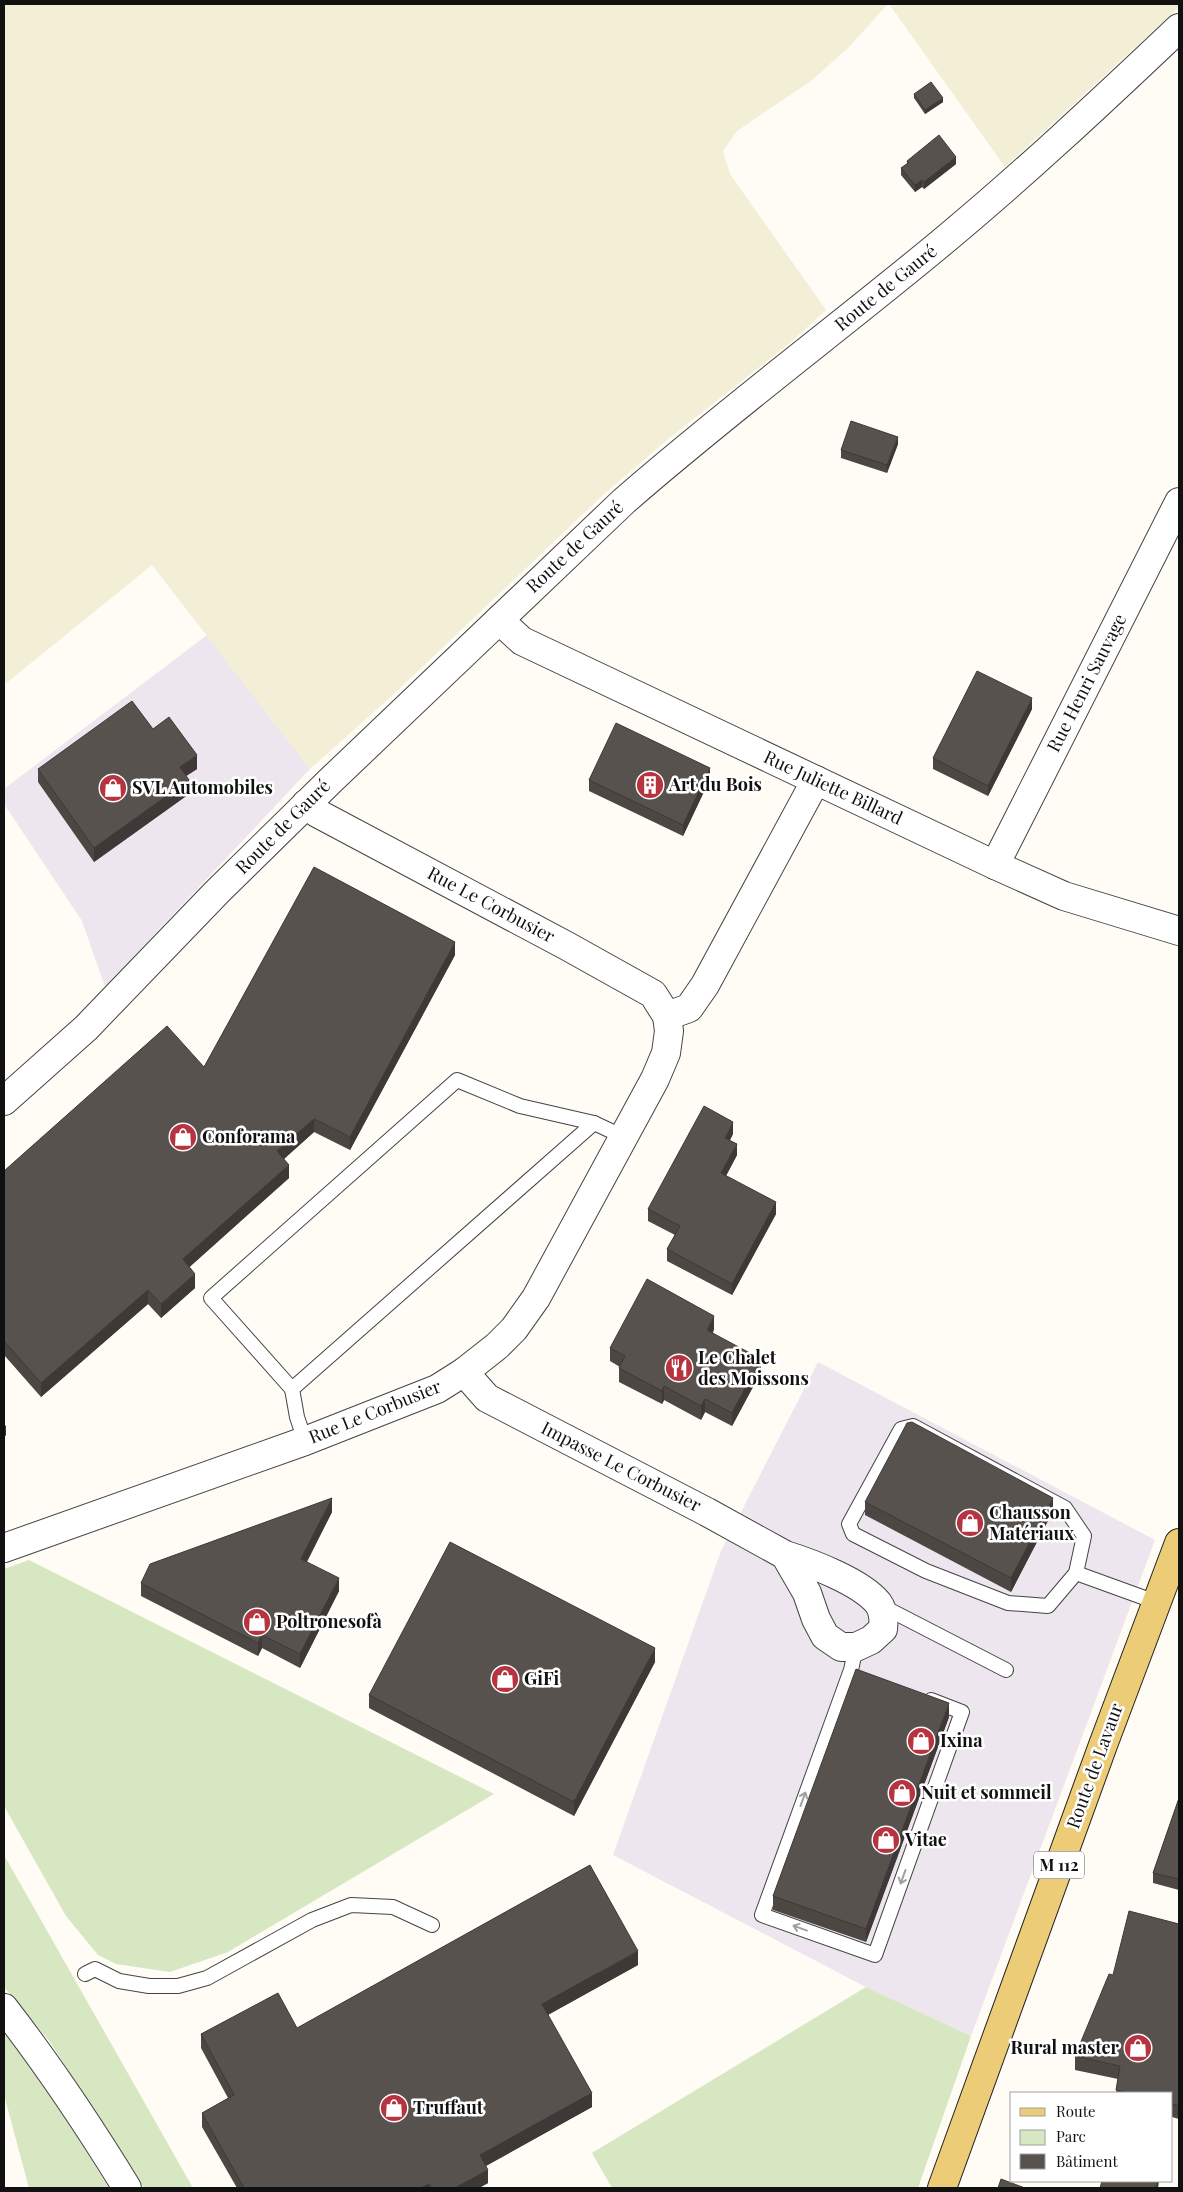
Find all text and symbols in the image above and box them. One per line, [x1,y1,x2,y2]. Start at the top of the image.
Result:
street label: Route de Gauré [829,239,941,336]
street label: Route de Gauré [521,495,628,598]
street label: Rue Henri Sauvage [1041,609,1131,756]
street label: Rue Juliette Billard [760,744,907,830]
building icon: Art du Bois [635,770,665,800]
place label: Art du Bois [668,772,762,796]
shop icon: SVL Automobiles [98,773,128,803]
street label: Route de Gauré [230,774,335,879]
place label: SVL Automobiles [132,775,273,799]
street label: Rue Le Corbusier [424,860,559,948]
shop icon: Conforama [168,1122,198,1152]
place label: Conforama [202,1124,296,1148]
place label: Le Chalet des Moissons [698,1345,809,1390]
restaurant icon: Le Chalet des Moissons [664,1353,694,1383]
street label: Rue Le Corbusier [305,1374,444,1449]
street label: Impasse Le Corbusier [537,1415,705,1517]
place label: Chausson Matériaux [989,1500,1074,1545]
shop icon: Chausson Matériaux [955,1508,985,1538]
shop icon: Poltronesofà [242,1607,272,1637]
place label: Poltronesofà [276,1609,382,1633]
shop icon: GiFi [490,1664,520,1694]
place label: GiFi [524,1666,560,1690]
street label: Route de Lavaur [1060,1700,1128,1832]
shop icon: Ixina [906,1726,936,1756]
place label: Ixina [940,1728,983,1752]
shop icon: Nuit et sommeil [887,1778,917,1808]
place label: Nuit et sommeil [921,1780,1052,1804]
one-way arrow [799,1792,808,1807]
shop icon: Vitae [871,1825,901,1855]
place label: Vitae [904,1827,947,1851]
road number: M 112 [1034,1852,1084,1878]
one-way arrow [898,1869,907,1884]
one-way arrow [792,1923,808,1932]
shop icon: Rural master [1123,2033,1153,2063]
place label: Rural master [1011,2035,1120,2059]
legend [1010,2092,1173,2182]
shop icon: Truffaut [379,2093,409,2123]
place label: Truffaut [413,2095,484,2119]
text: Route [1056,2101,1096,2121]
text: Parc [1056,2126,1086,2146]
text: Bâtiment [1056,2151,1118,2171]

